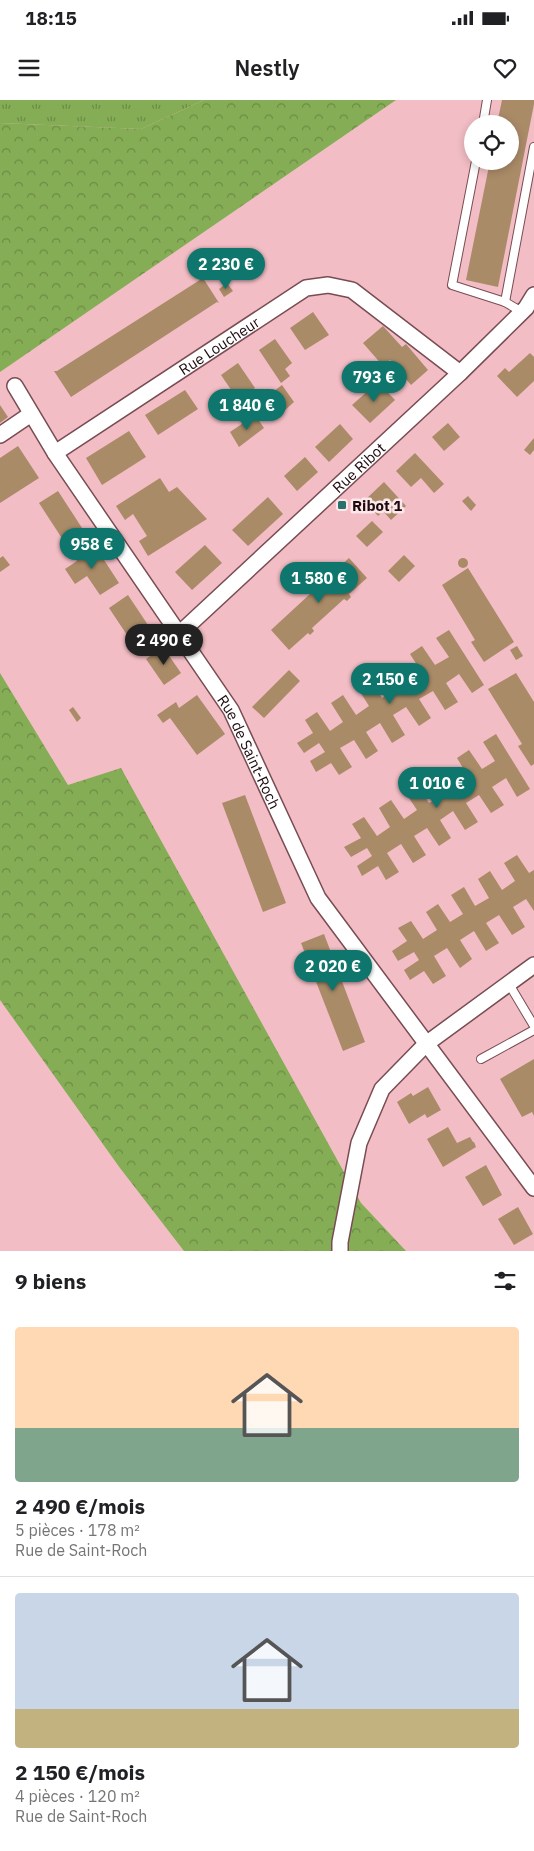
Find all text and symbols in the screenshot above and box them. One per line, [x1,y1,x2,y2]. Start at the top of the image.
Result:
text: 18:15 [25,6,77,30]
text: Nestly [235,53,299,82]
icon: menu [15,54,43,82]
icon: heart [491,54,519,82]
map controls [464,115,519,170]
button: locate [464,115,519,170]
pin: 2 230 € [180,248,272,290]
text: 2 230 € [198,254,254,274]
street label: Rue Loucheur [175,312,263,379]
pin: 793 € [339,360,409,403]
text: 793 € [353,367,395,387]
pin: 1 840 € [201,388,293,431]
text: 1 840 € [219,395,275,415]
street label: Rue Ribot [328,438,389,497]
place label: Ribot 1 [352,496,402,515]
marker: Ribot 1 [336,499,348,511]
pin: 958 € [57,528,127,570]
text: 958 € [71,534,113,554]
pin: 1 580 € [273,562,365,604]
text: 1 580 € [291,568,347,588]
pin: 2 490 € [118,624,210,666]
text: 2 490 € [136,630,192,650]
pin: 2 150 € [344,662,436,705]
text: 2 150 € [362,669,418,689]
street label: Rue de Saint-Roch [214,691,285,812]
pin: 1 010 € [391,766,483,809]
text: 1 010 € [409,773,465,793]
pin: 2 020 € [287,950,379,992]
text: 2 020 € [305,956,361,976]
text: 9 biens [15,1267,86,1295]
icon: filters [491,1267,519,1295]
icon: home [222,1360,312,1450]
text: 2 490 €/mois [15,1492,145,1520]
text: 5 pièces · 178 m² [15,1520,140,1540]
text: Rue de Saint-Roch [15,1540,147,1560]
icon: home [222,1625,312,1715]
text: 2 150 €/mois [15,1758,145,1786]
text: 4 pièces · 120 m² [15,1786,140,1806]
text: Rue de Saint-Roch [15,1806,147,1826]

